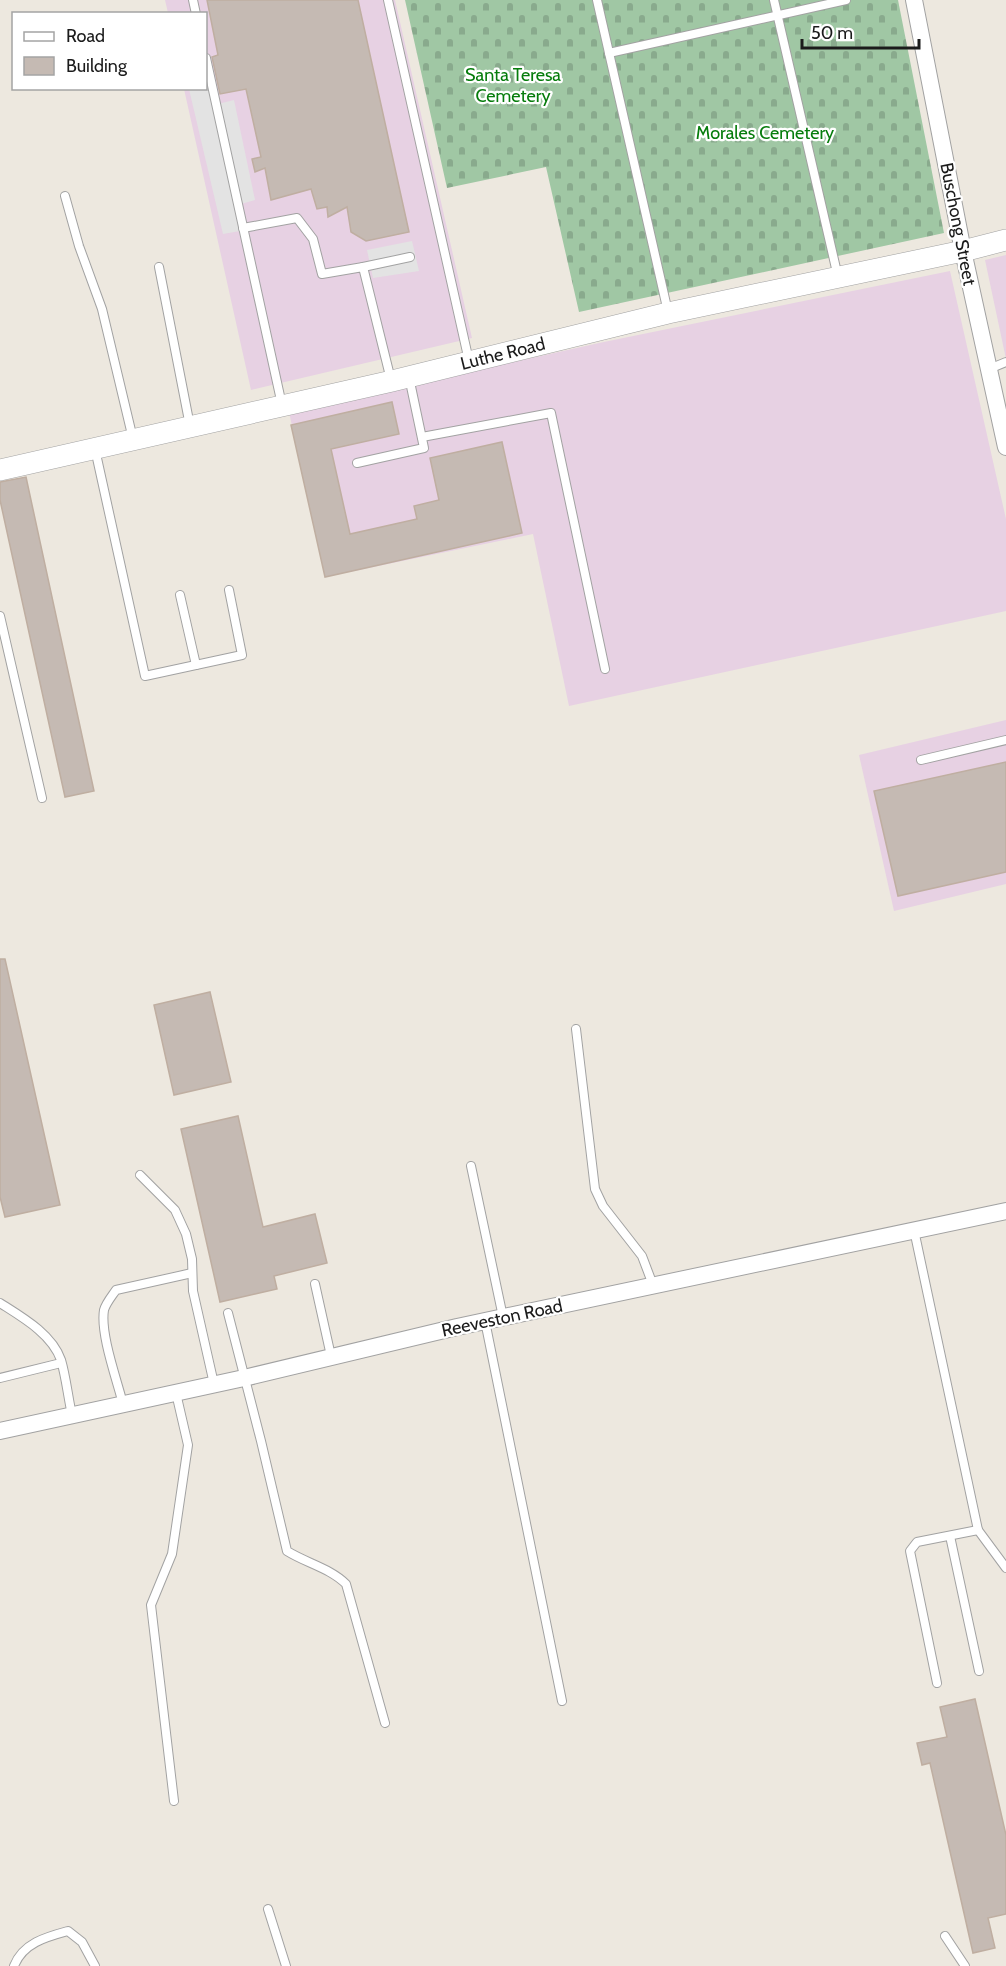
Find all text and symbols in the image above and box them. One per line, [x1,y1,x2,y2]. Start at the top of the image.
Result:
legend [12,12,207,90]
scale bar [802,12,919,50]
text: 50 m [811,22,853,44]
text: Road [66,25,105,47]
text: Building [66,55,128,77]
park label: Santa Teresa Cemetery [465,64,561,107]
park label: Morales Cemetery [696,122,834,144]
street label: Buschong Street [935,161,981,287]
street label: Luthe Road [458,333,547,375]
street label: Reeveston Road [439,1294,565,1342]

